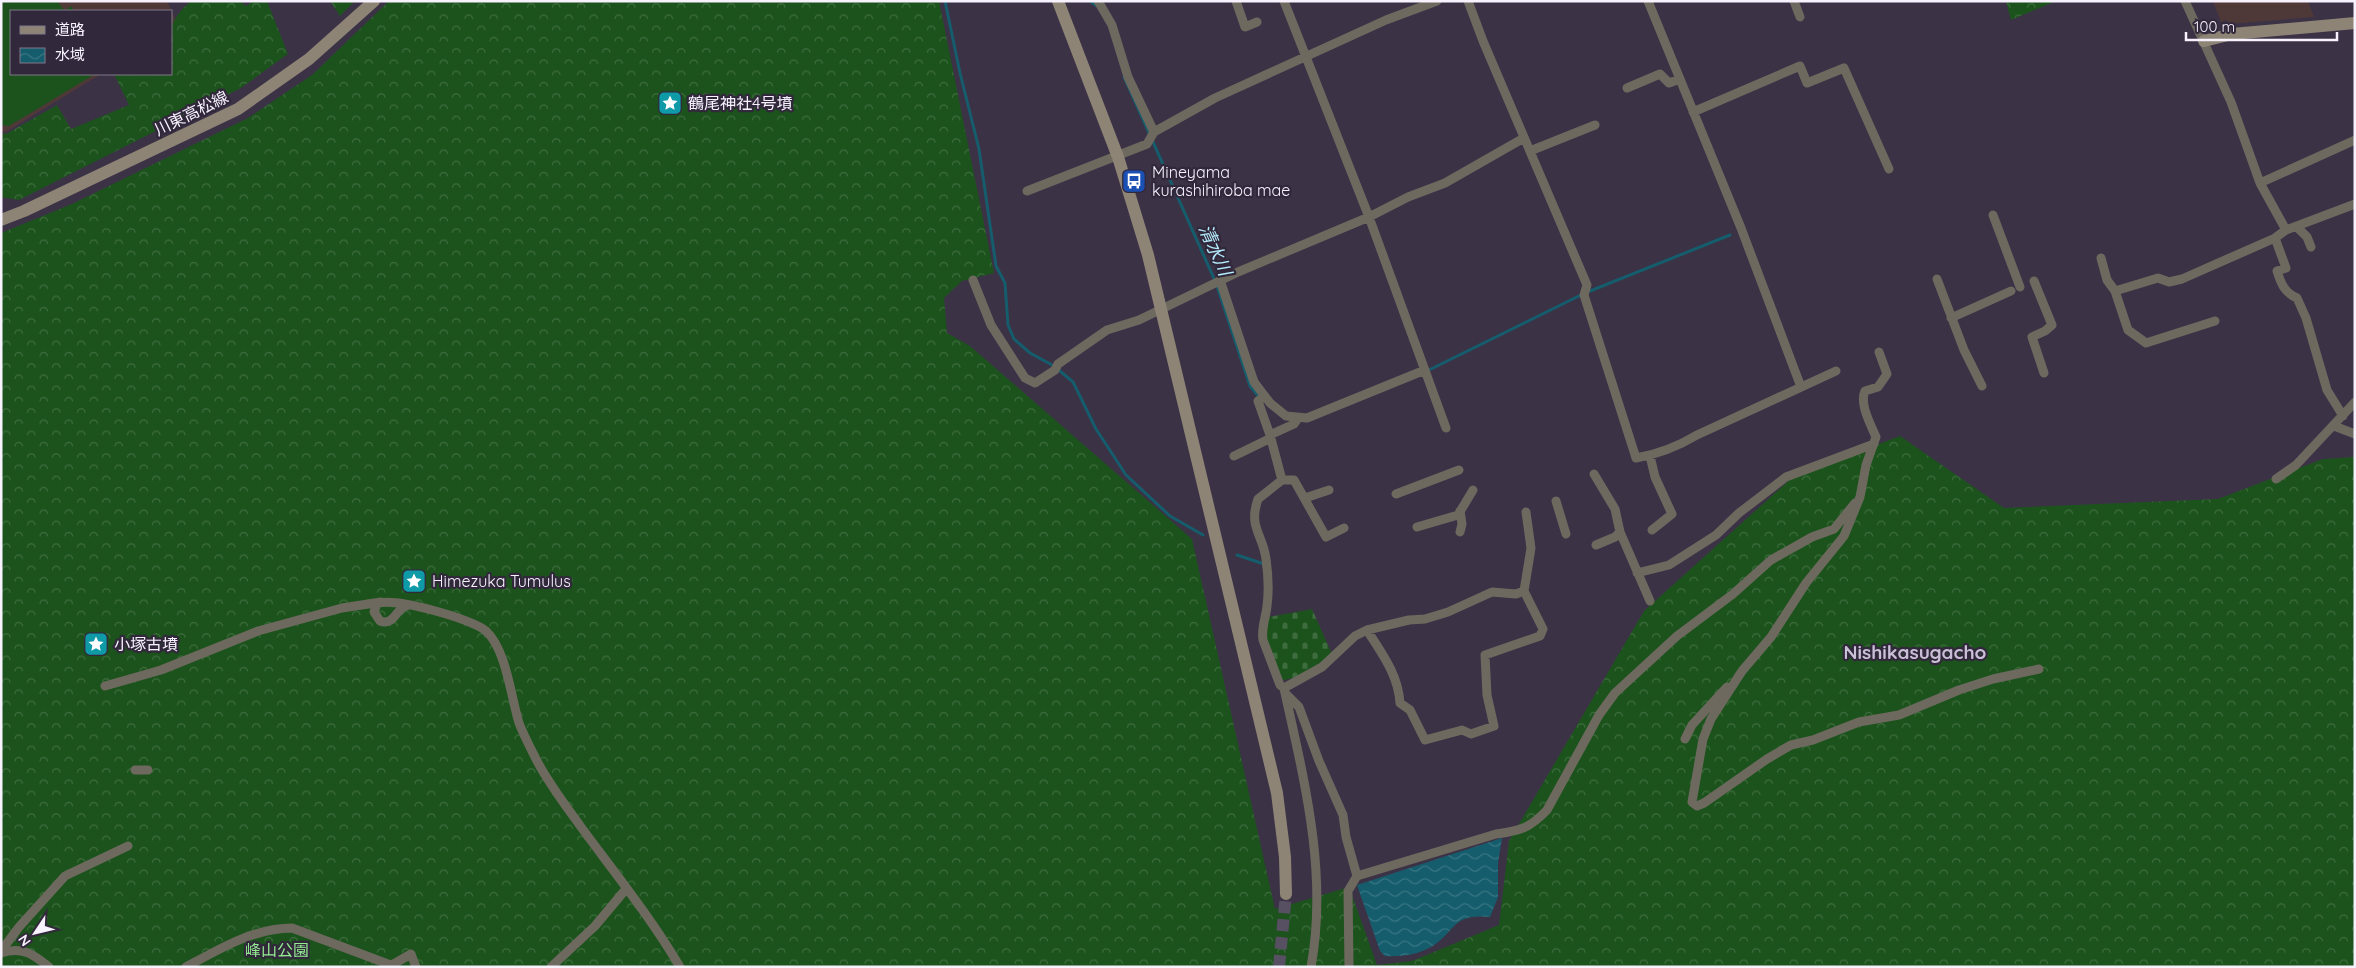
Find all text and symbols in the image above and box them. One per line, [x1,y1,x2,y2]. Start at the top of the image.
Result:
legend [10,10,172,75]
scale bar [2186,10,2337,42]
text: 100 m [2194,17,2235,36]
text: 道路 [55,20,85,39]
text: 水域 [55,45,85,64]
street label: 川東高松線 [151,86,231,140]
place icon: 鶴尾神社4号墳 [657,90,683,116]
place label: 鶴尾神社4号墳 [688,93,792,113]
place label: Mineyama kurashihiroba mae [1152,162,1290,200]
bus stop icon: Mineyama kurashihiroba mae [1121,168,1147,194]
water label: 清水川 [1194,220,1238,281]
place icon: Himezuka Tumulus [401,568,427,594]
place label: Himezuka Tumulus [432,571,571,591]
place icon: 小塚古墳 [83,631,109,657]
place label: 小塚古墳 [114,634,178,654]
district label: Nishikasugacho [1844,640,1987,664]
north arrow [10,908,60,958]
text: N [14,931,35,950]
park label: 峰山公園 [245,940,309,960]

